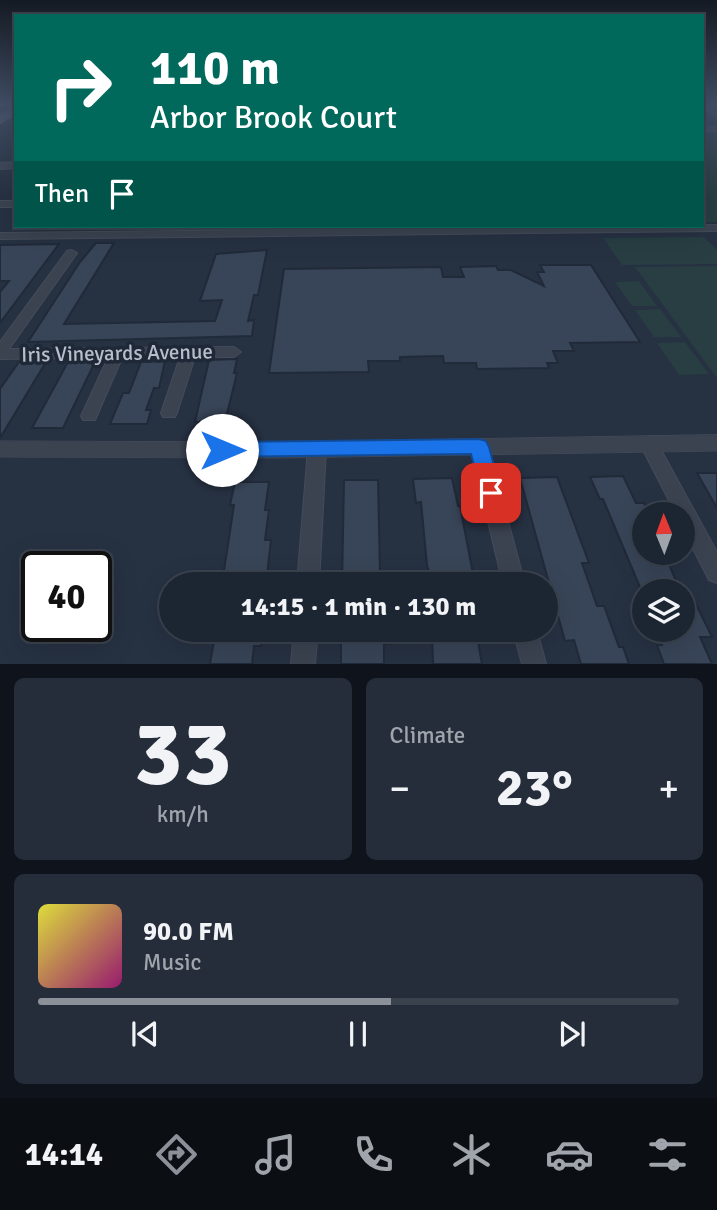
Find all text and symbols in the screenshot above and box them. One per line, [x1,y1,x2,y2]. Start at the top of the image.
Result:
text: 110 m [150,38,280,98]
icon: right [35,42,126,133]
text: Arbor Brook Court [150,98,397,137]
icon: arrive [103,175,141,213]
text: Then [35,178,89,210]
street label: Iris Vineyards Avenue [21,338,213,368]
position arrow [185,413,259,487]
pin [461,463,521,523]
icon: arrive [472,474,510,512]
north arrow [632,502,695,565]
map controls [632,502,695,642]
speed limit sign: 40 [21,551,112,642]
button: layers [632,579,695,642]
text: 14:15 · 1 min · 130 m [241,591,476,623]
text: 33 [134,698,232,811]
text: Climate [390,721,465,750]
text: 23° [496,756,573,820]
text: − [390,765,410,812]
text: + [658,765,679,812]
text: km/h [157,800,209,829]
text: 90.0 FM [143,916,234,948]
text: Music [143,948,201,977]
icon: previous [126,1015,164,1053]
icon: pause [339,1015,377,1053]
icon: next [553,1015,591,1053]
icon: directions [152,1130,201,1179]
icon: music [251,1130,300,1179]
icon: phone [349,1130,398,1179]
icon: climate [447,1130,496,1179]
icon: car [545,1130,594,1179]
icon: filters [643,1130,692,1179]
text: 14:14 [25,1135,103,1174]

